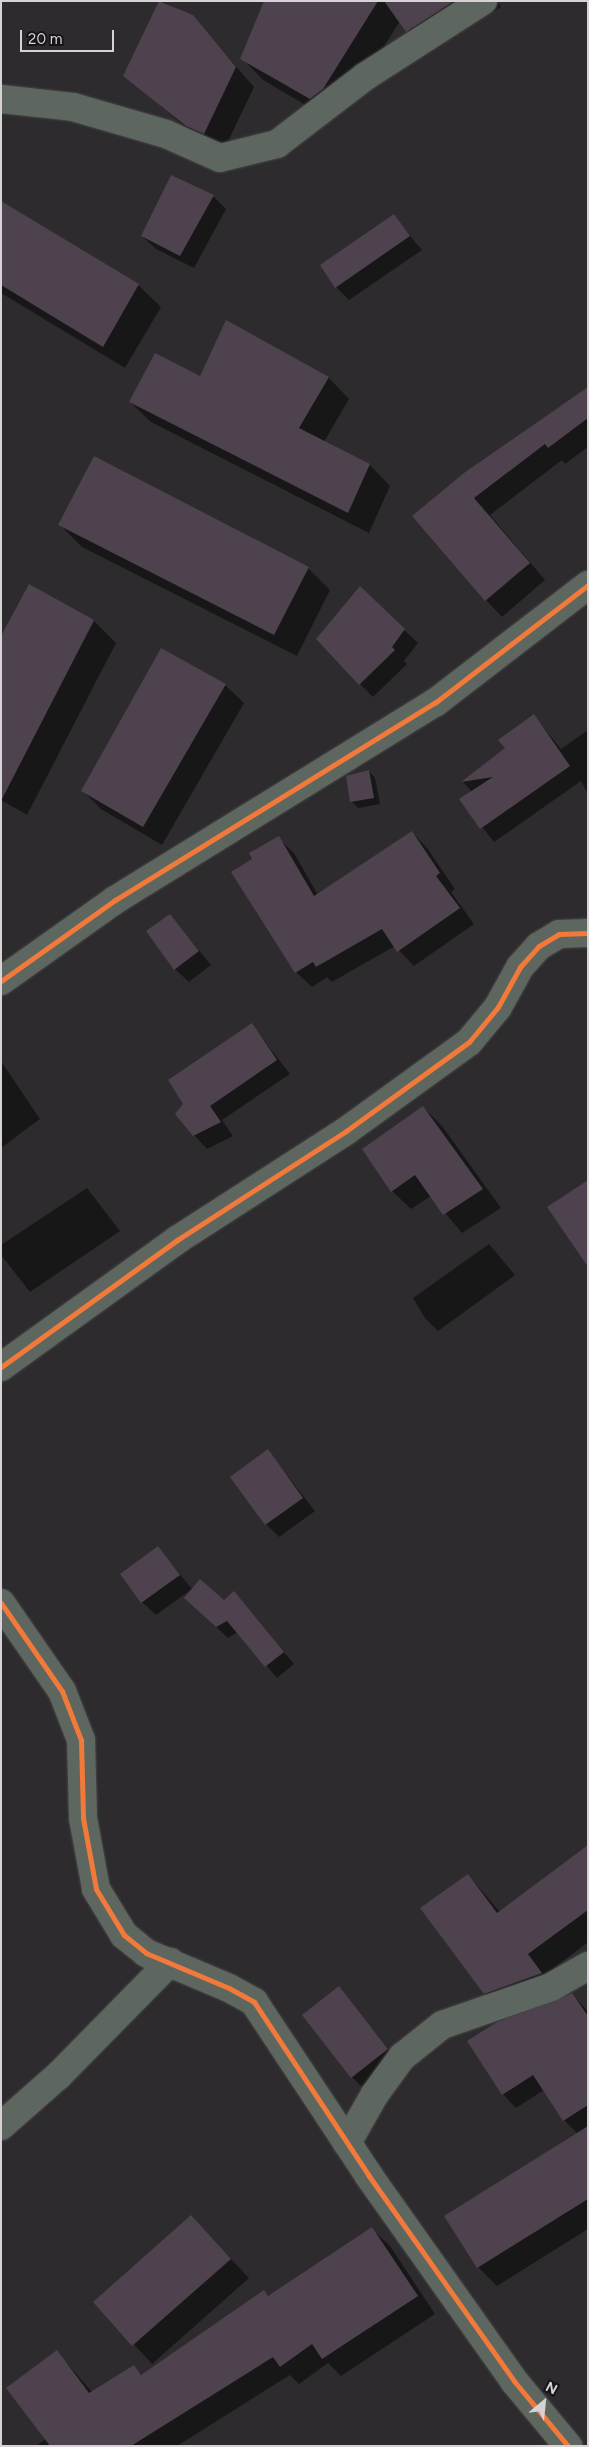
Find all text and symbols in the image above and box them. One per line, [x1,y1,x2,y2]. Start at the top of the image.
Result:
scale bar [22,20,116,52]
text: 20 m [28,30,62,48]
north arrow [519,2377,569,2427]
text: N [542,2378,560,2398]

